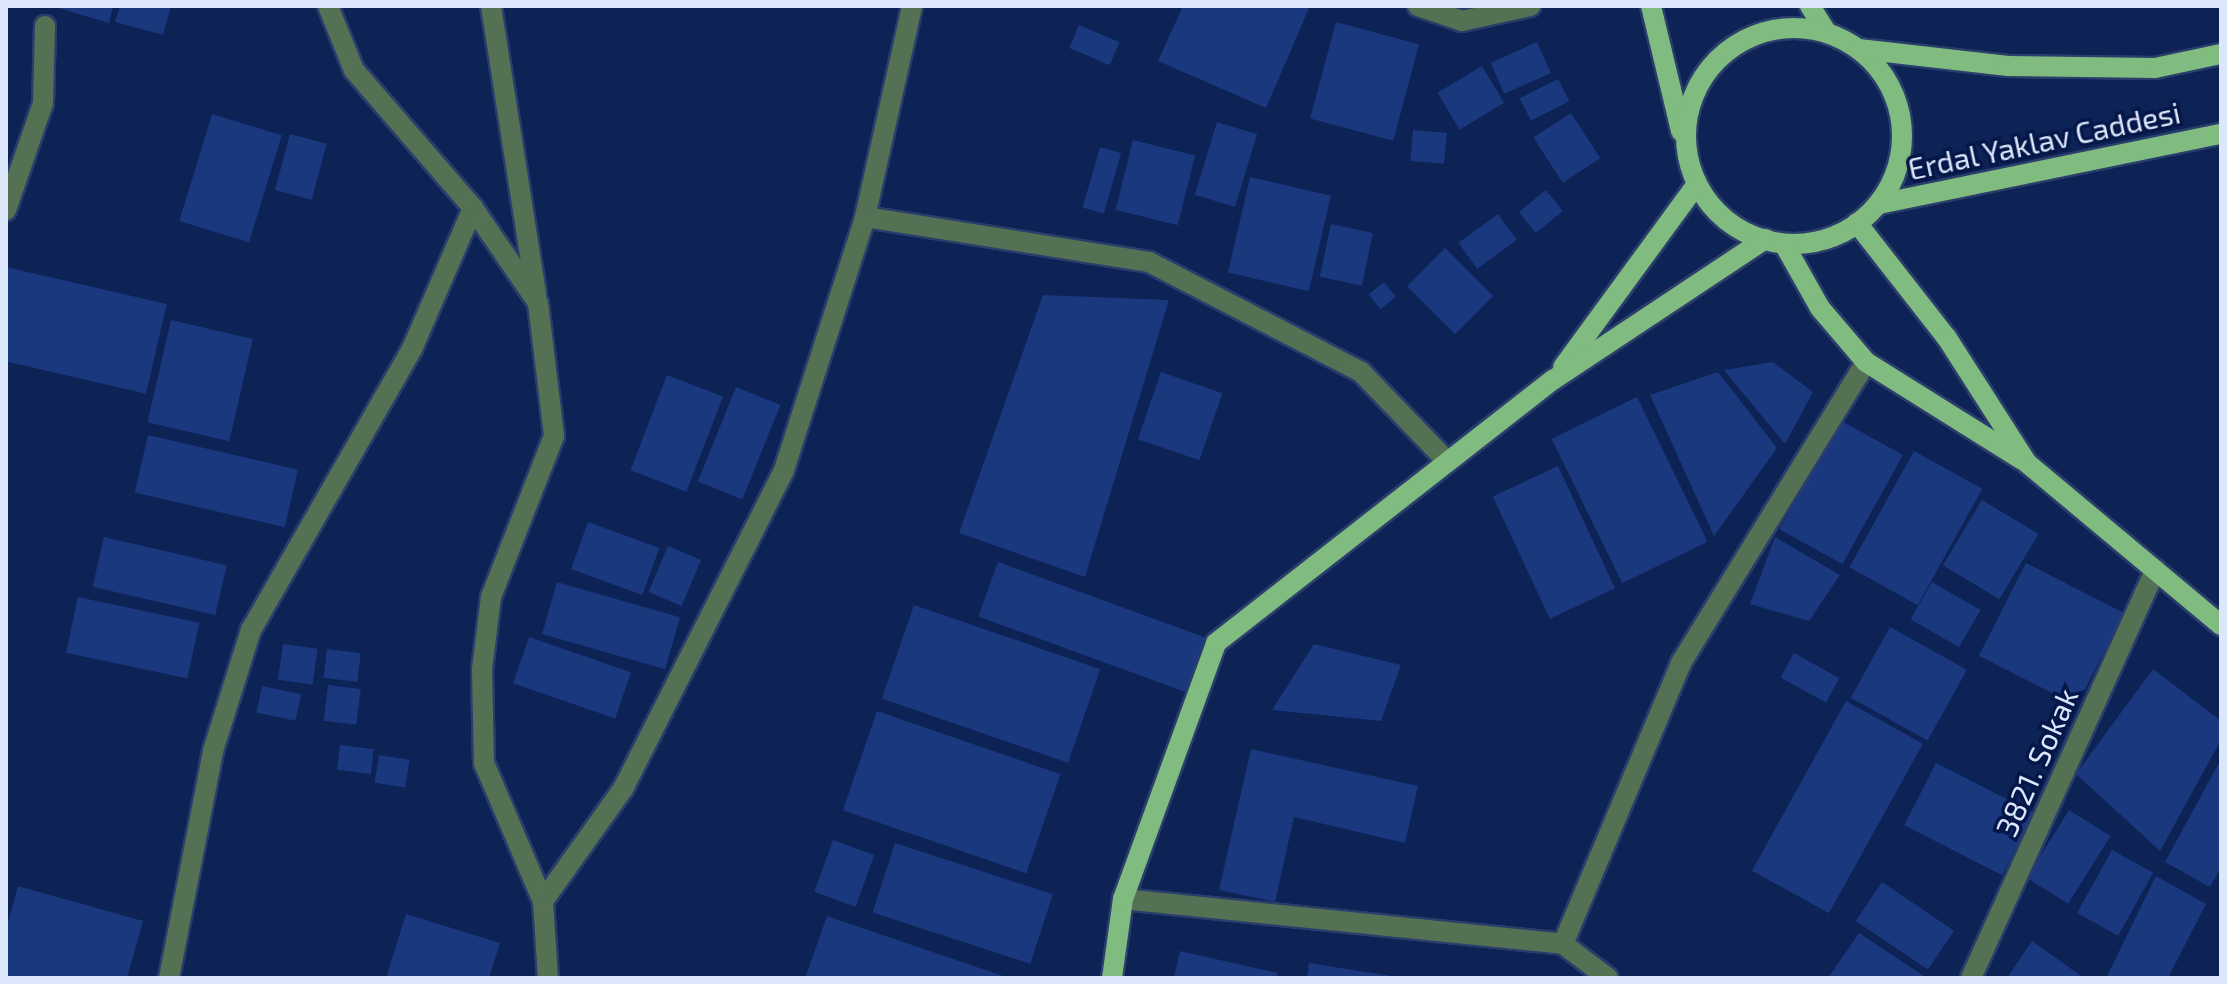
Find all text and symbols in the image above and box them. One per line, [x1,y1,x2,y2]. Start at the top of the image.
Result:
street label: Erdal Yaklav Caddesi [1903,93,2185,187]
street label: 3821. Sokak [1987,682,2085,842]

